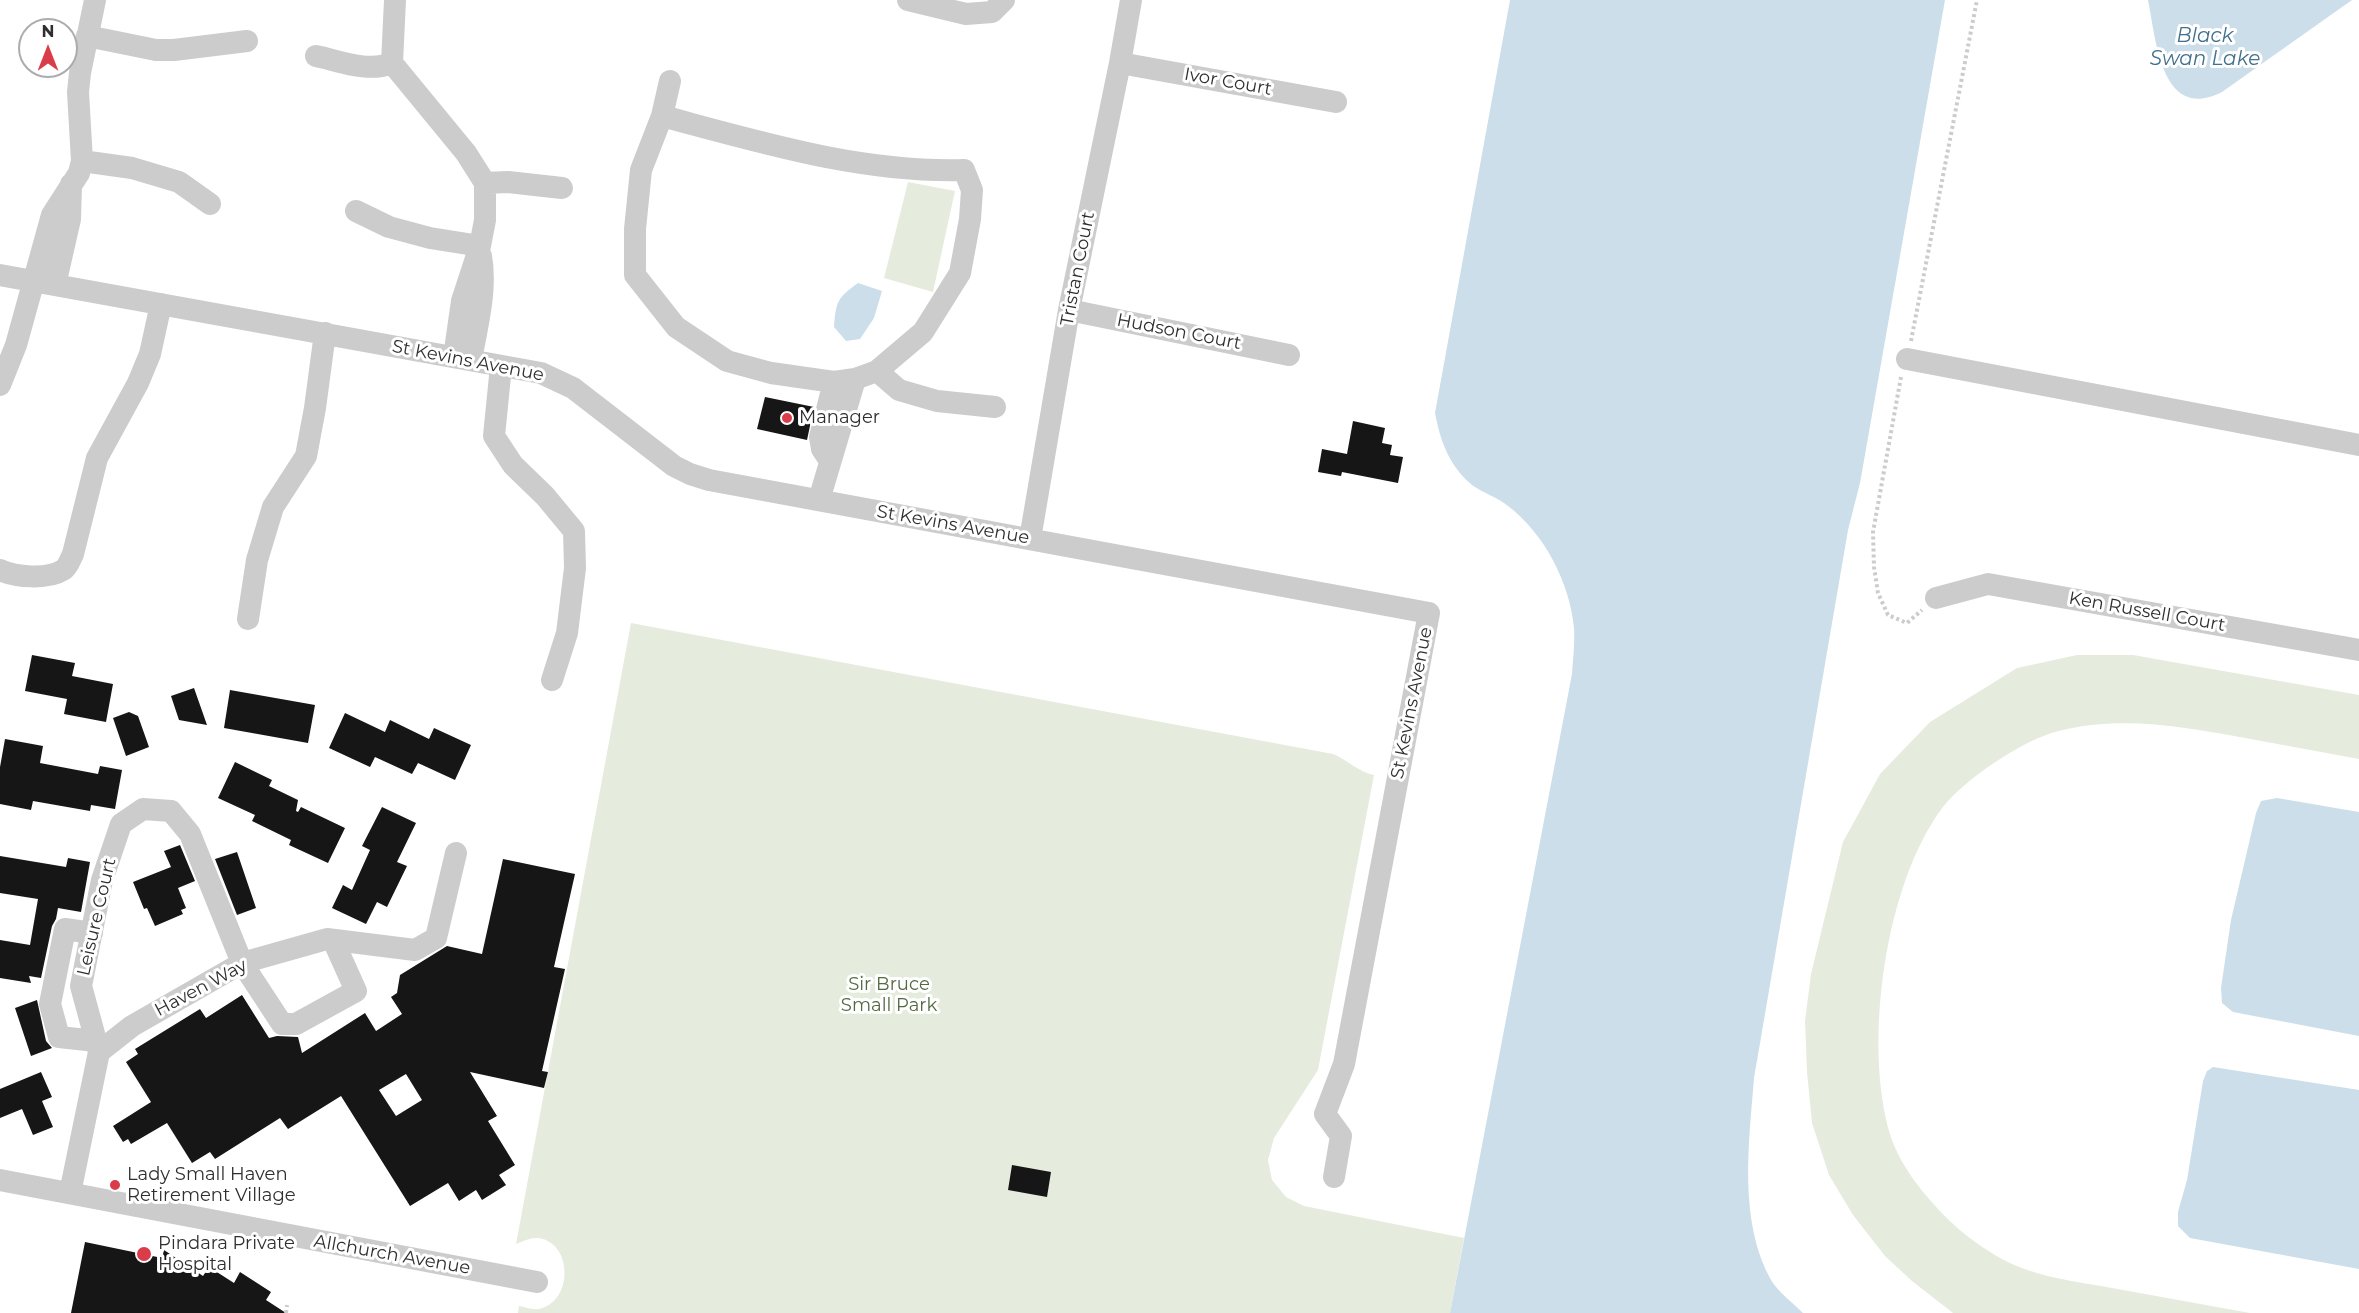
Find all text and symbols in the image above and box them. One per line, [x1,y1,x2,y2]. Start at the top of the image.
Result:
north arrow [18,18,78,78]
text: N [42,22,54,41]
water label: Black Swan Lake [2150,24,2260,71]
street label: Ivor Court [1182,64,1274,100]
street label: Tristan Court [1056,210,1100,328]
street label: Hudson Court [1115,309,1243,355]
street label: St Kevins Avenue [390,336,546,386]
place label: Manager [799,407,880,429]
marker: Manager [780,411,794,425]
street label: St Kevins Avenue [875,501,1031,549]
street label: Ken Russell Court [2067,588,2227,636]
street label: St Kevins Avenue [1387,625,1437,781]
street label: Leisure Court [73,856,121,978]
street label: Haven Way [151,955,251,1021]
park label: Sir Bruce Small Park [841,974,937,1016]
place label: Lady Small Haven Retirement Village [127,1164,296,1206]
marker: Lady Small Haven Retirement Village [108,1178,122,1192]
street label: Allchurch Avenue [312,1231,472,1279]
place label: Pindara Private Hospital [158,1233,295,1276]
marker: Pindara Private Hospital [135,1245,153,1263]

